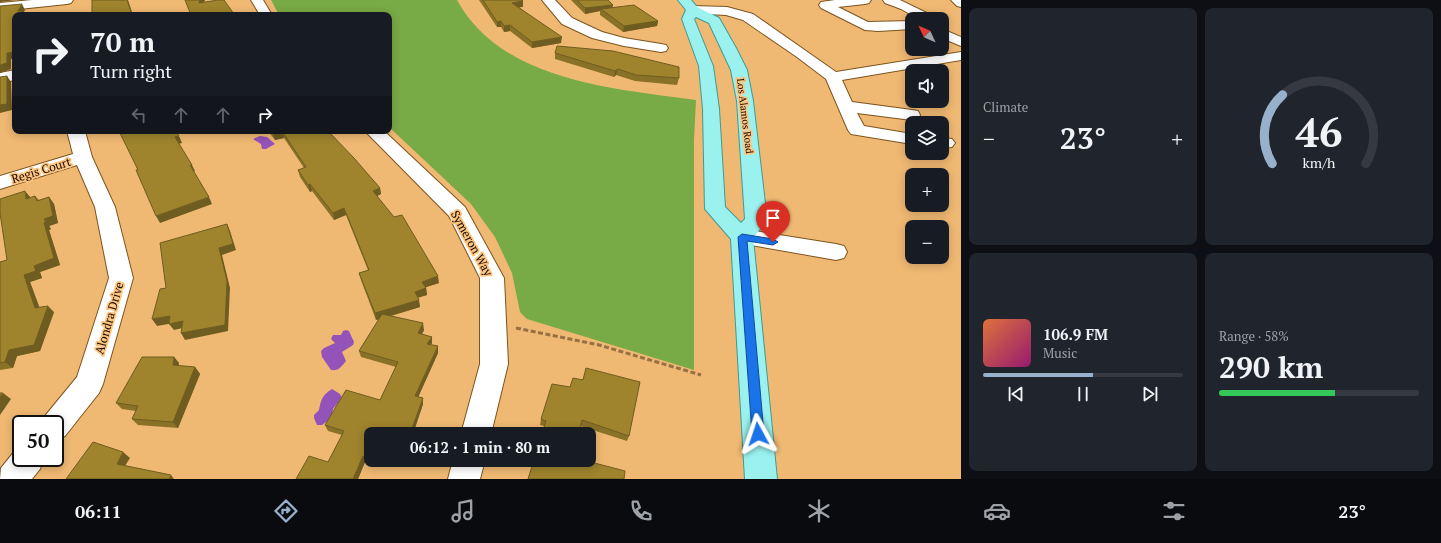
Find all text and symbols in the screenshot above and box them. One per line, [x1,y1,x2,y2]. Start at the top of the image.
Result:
north arrow [905,12,949,56]
map controls [905,12,949,264]
text: 70 m [90,23,155,60]
icon: right [24,28,76,80]
text: Turn right [90,59,172,83]
button: sound [905,64,949,108]
street label: Los Alamos Road [734,78,756,155]
text: Climate [983,98,1028,116]
icon: left [128,104,150,126]
icon: ahead [170,104,192,126]
icon: ahead [212,104,234,126]
icon: right [254,104,276,126]
text: 46 [1295,104,1343,159]
button: layers [905,116,949,160]
text: 23° [1060,118,1106,158]
text: − [983,124,995,153]
text: + [1171,124,1183,153]
text: km/h [1303,153,1336,172]
street label: Regis Court [9,154,73,186]
button: + [905,168,949,212]
pin [756,201,790,242]
icon: arrive [762,207,784,229]
street label: Symeron Way [448,208,497,279]
button: − [905,220,949,264]
street label: Alondra Drive [92,280,126,356]
text: 106.9 FM [1043,324,1108,344]
text: Range · 58% [1219,327,1289,345]
text: Music [1043,344,1077,362]
text: 290 km [1219,347,1323,387]
icon: previous [1005,383,1027,405]
icon: pause [1072,383,1094,405]
icon: next [1139,383,1161,405]
position arrow [737,413,779,455]
speed limit sign: 50 [12,415,64,467]
text: 06:12 · 1 min · 80 m [410,437,550,457]
icon: directions [272,497,300,525]
icon: music [449,497,477,525]
icon: phone [627,497,655,525]
icon: climate [805,497,833,525]
icon: car [983,497,1011,525]
icon: filters [1160,497,1188,525]
text: 06:11 [75,499,122,523]
text: 23° [1338,499,1366,523]

